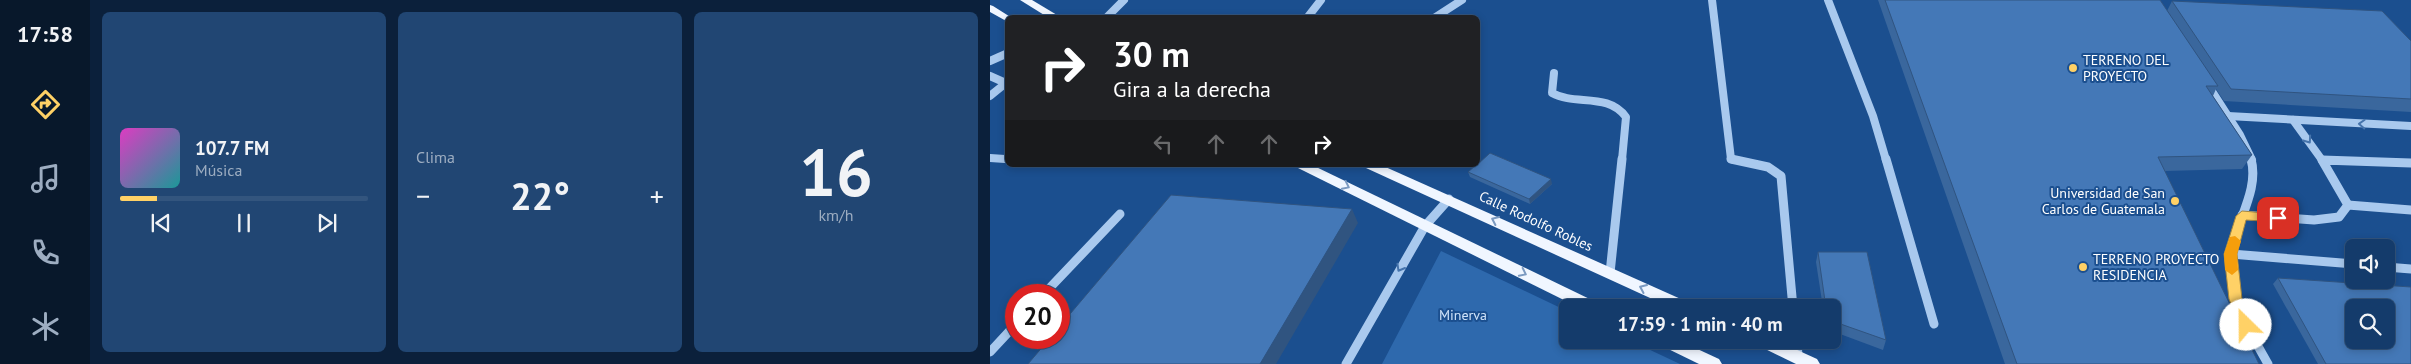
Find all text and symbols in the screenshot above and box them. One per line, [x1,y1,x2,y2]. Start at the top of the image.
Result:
text: 17:58 [17,20,73,48]
text: 30 m [1113,31,1190,77]
icon: right [1030,35,1095,100]
place label: TERRENO DEL PROYECTO [2083,51,2169,85]
marker: TERRENO DEL PROYECTO [2067,62,2079,74]
text: Gira a la derecha [1113,75,1271,103]
icon: directions [28,87,63,122]
one-way arrow [2358,118,2366,129]
text: 16 [799,130,873,214]
icon: left [1149,130,1177,158]
icon: ahead [1202,130,1230,158]
icon: ahead [1255,130,1283,158]
icon: right [1308,130,1336,158]
one-way arrow [2302,134,2310,143]
text: 107.7 FM [195,136,269,160]
text: Clima [416,147,455,167]
text: Música [195,160,242,180]
icon: music [28,161,63,196]
text: 22° [510,171,570,220]
text: − [416,177,430,214]
text: + [650,177,664,214]
one-way arrow [1340,180,1349,190]
place label: Universidad de San Carlos de Guatemala [2042,184,2165,218]
street label: Calle Rodolfo Robles [1476,187,1596,255]
marker: Universidad de San Carlos de Guatemala [2169,195,2181,207]
pin [2257,197,2299,239]
icon: arrive [2264,204,2292,232]
text: km/h [818,205,854,225]
icon: previous [147,209,175,237]
icon: pause [230,209,258,237]
icon: next [313,209,341,237]
one-way arrow [1491,216,1500,227]
icon: phone [28,235,63,270]
map controls [2345,239,2395,349]
button: sound [2345,239,2395,289]
place label: TERRENO PROYECTO RESIDENCIA [2093,250,2219,284]
marker: TERRENO PROYECTO RESIDENCIA [2077,261,2089,273]
one-way arrow [1397,263,1407,272]
one-way arrow [1518,267,1527,277]
one-way arrow [1639,283,1648,294]
speed limit sign: 20 [1005,284,1070,349]
position arrow [2219,298,2271,350]
button: search [2345,299,2395,349]
park label: Minerva [1439,306,1487,324]
icon: climate [28,309,63,344]
text: 17:59 · 1 min · 40 m [1617,312,1783,336]

